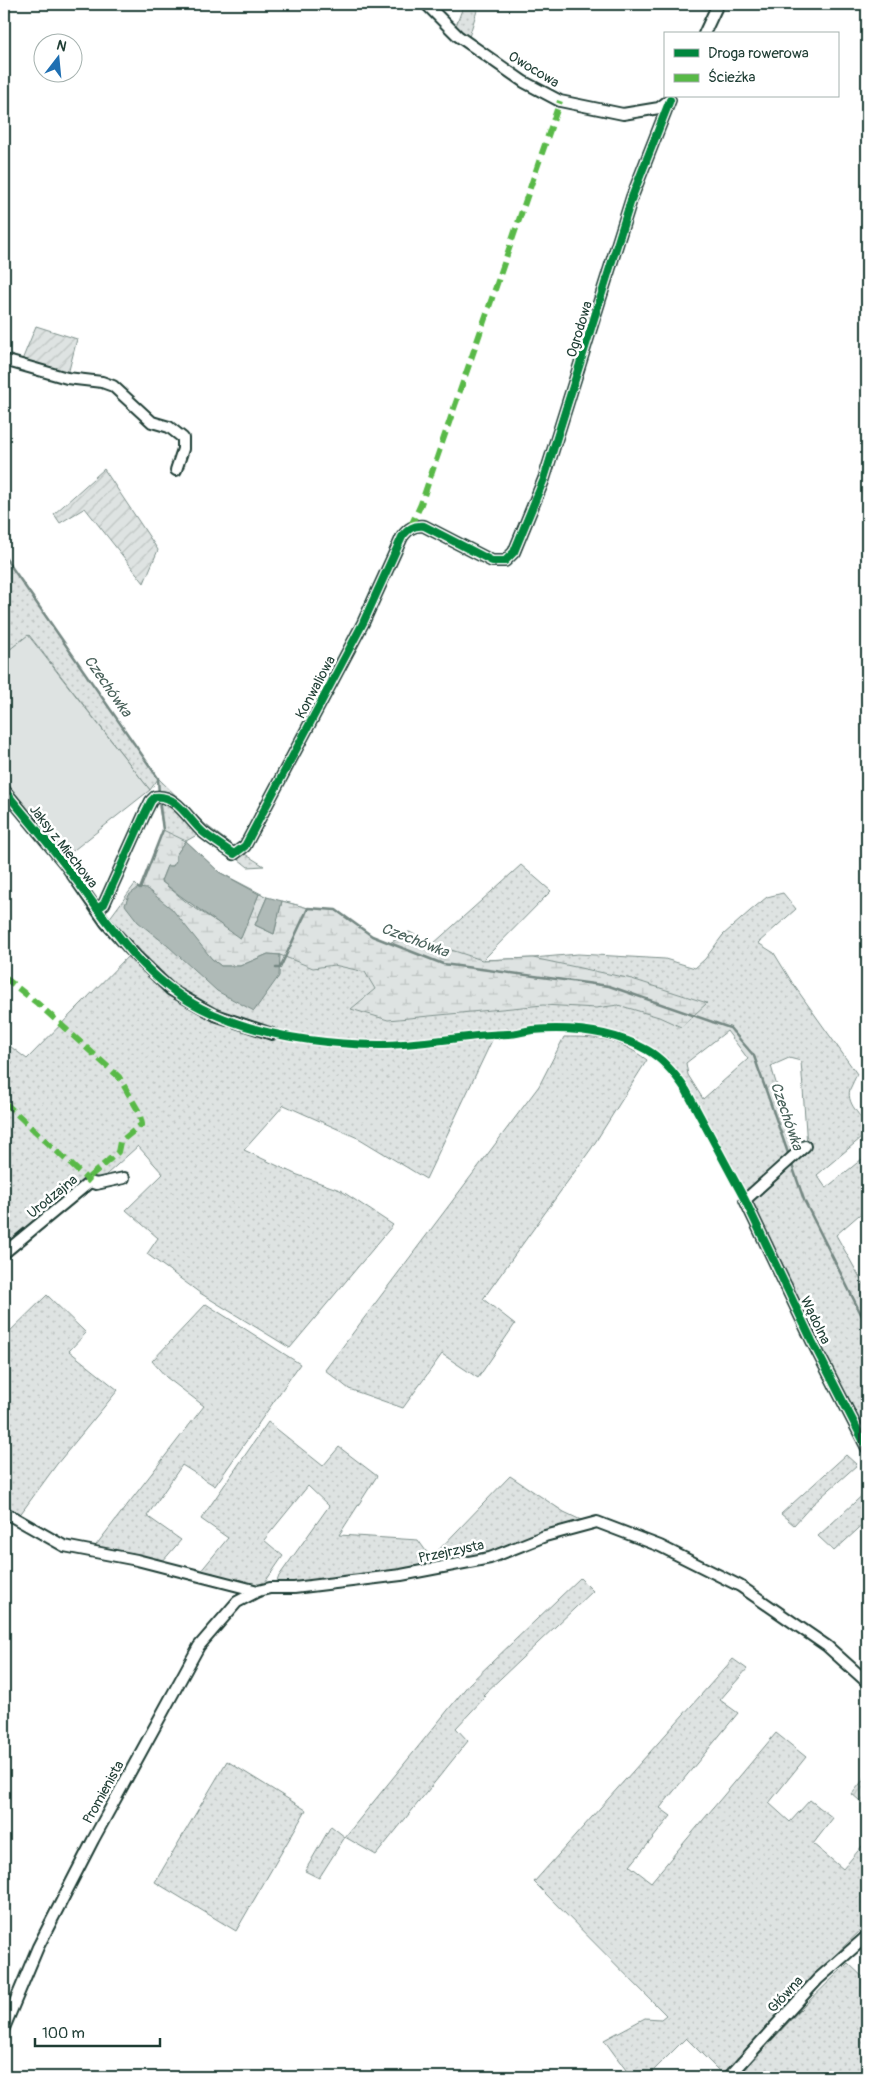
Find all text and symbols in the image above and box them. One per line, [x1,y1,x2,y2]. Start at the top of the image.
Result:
north arrow [32,32,82,82]
legend [664,32,838,98]
text: N [55,37,68,55]
text: Droga rowerowa [708,44,809,63]
street label: Owocowa [505,48,562,91]
text: Ścieżka [708,68,756,87]
street label: Ogrodowa [563,299,596,359]
water label: Czechówka [80,652,136,722]
street label: Konwaliowa [292,653,339,722]
street label: Jaksy z Miechowa [26,801,101,891]
water label: Czechówka [378,919,452,962]
water label: Czechówka [766,1080,807,1154]
street label: Urodzajna [24,1171,81,1222]
street label: Wądolna [797,1294,834,1347]
street label: Przejrzysta [417,1536,485,1567]
street label: Promienista [79,1758,128,1827]
street label: Główna [764,1972,807,2016]
scale bar [35,2016,160,2048]
text: 100 m [42,2024,85,2043]

